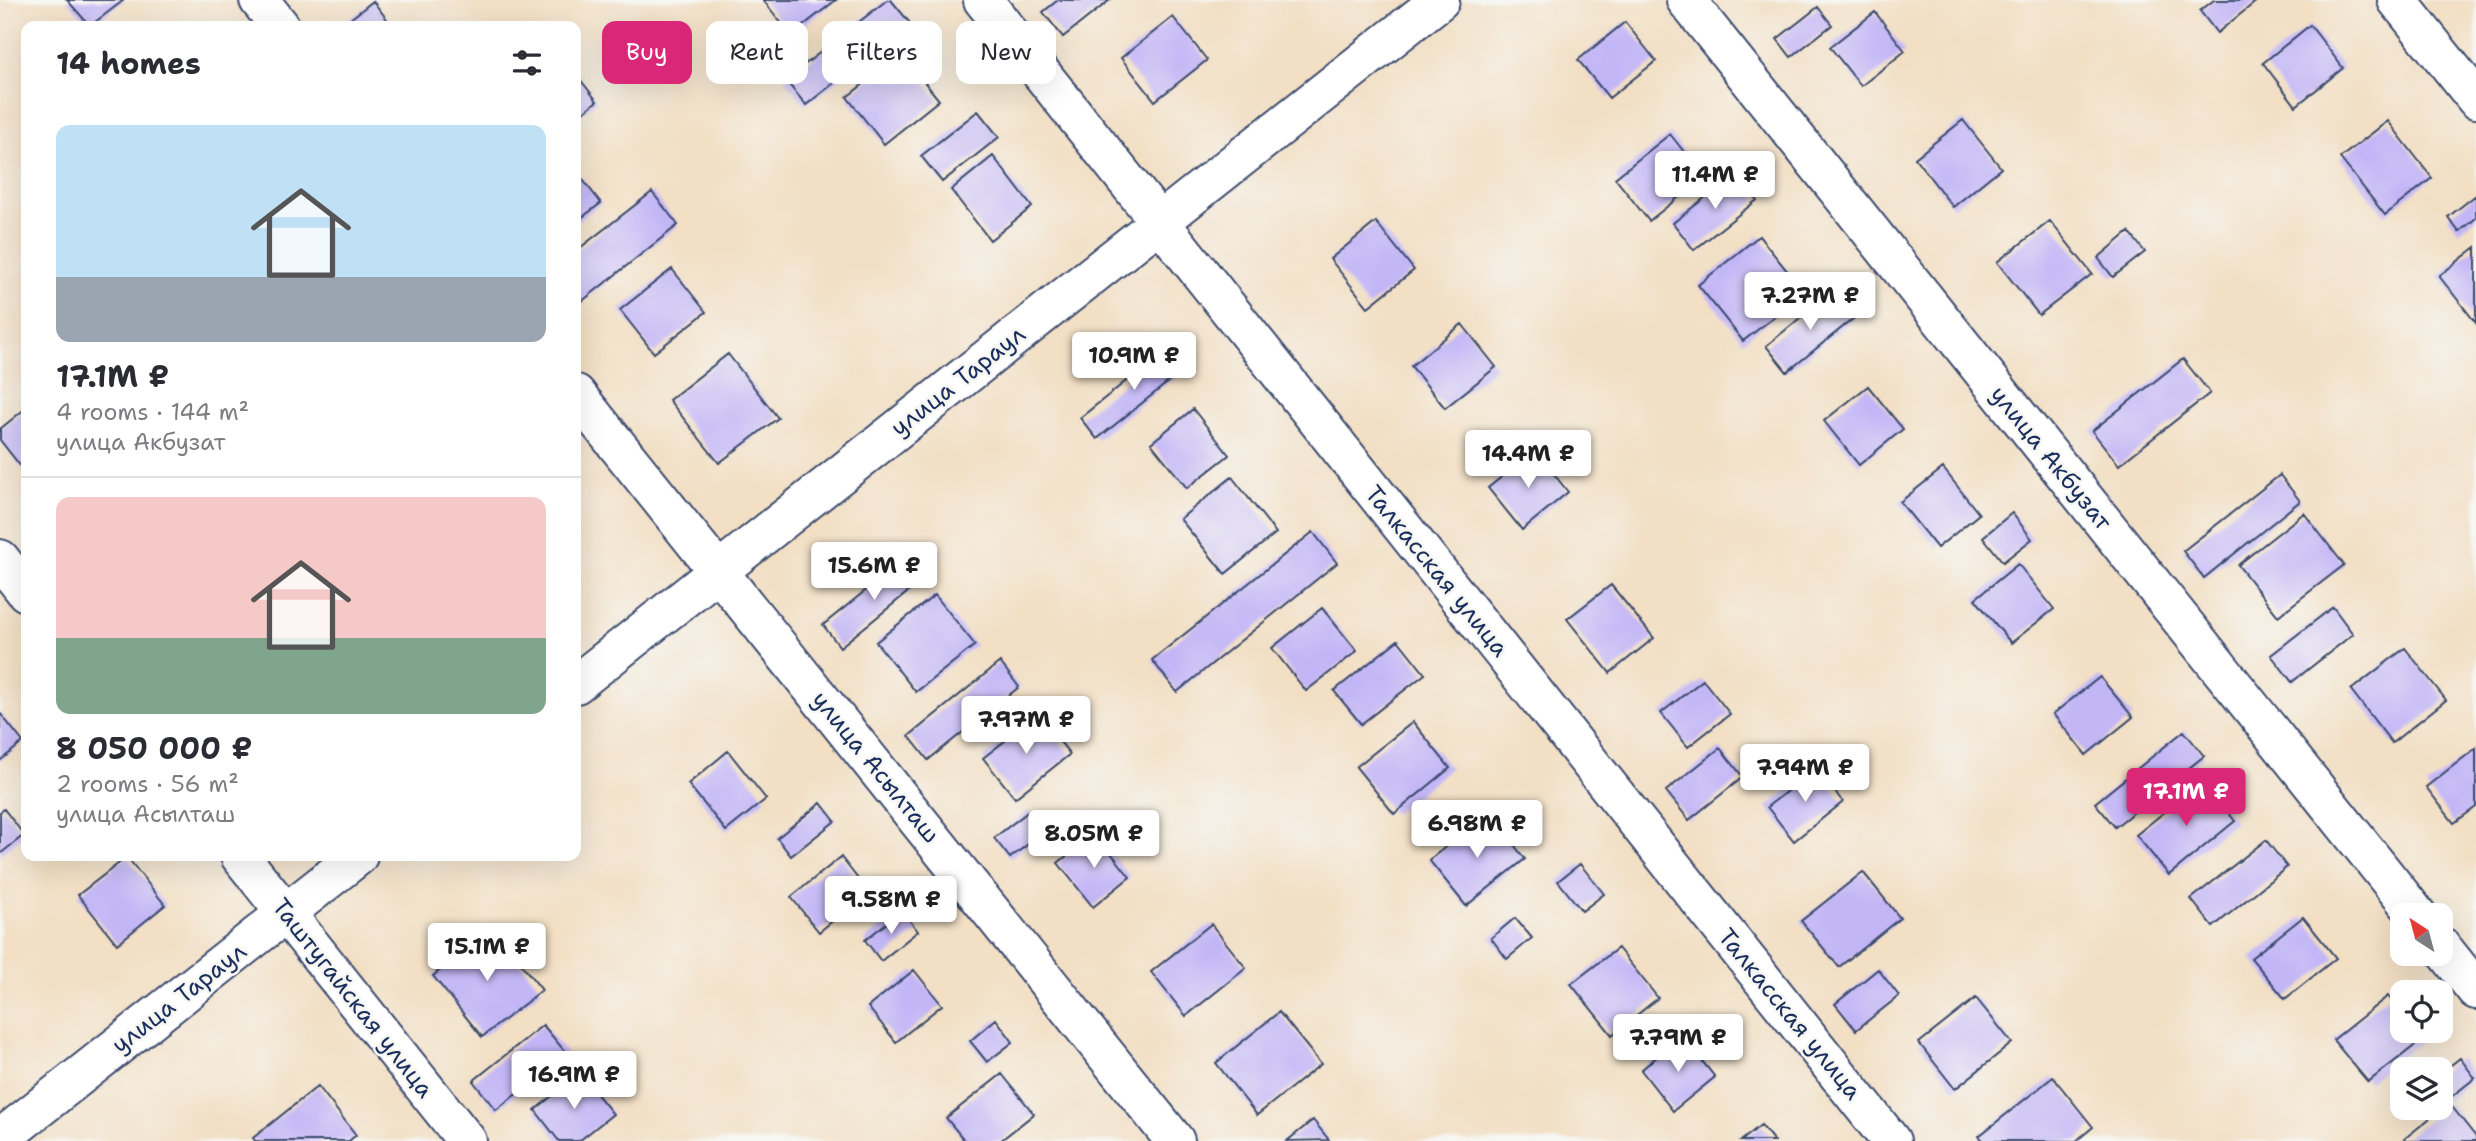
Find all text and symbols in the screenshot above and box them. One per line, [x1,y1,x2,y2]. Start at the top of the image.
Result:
chip: Buy [602,21,692,84]
chip: Rent [706,21,808,84]
chip: Filters [822,21,942,84]
chip: New [956,21,1056,84]
text: 14 homes [56,43,201,84]
icon: filters [508,44,546,82]
pin: 11.4M ₽ [1650,152,1780,211]
text: 11.4M ₽ [1671,159,1759,189]
icon: home [238,170,364,296]
pin: 7.27M ₽ [1745,272,1875,332]
text: 7.27M ₽ [1760,280,1860,310]
street label: улица Тараул [884,318,1032,444]
pin: 10.9M ₽ [1069,332,1199,392]
text: 10.9M ₽ [1088,340,1180,370]
text: 17.1M ₽ [56,356,169,397]
street label: улица Акбузат [1983,379,2120,537]
text: 4 rooms · 144 m² [56,397,249,427]
text: улица Акбузат [56,427,225,457]
pin: 14.4M ₽ [1463,430,1593,490]
text: 14.4M ₽ [1481,438,1575,468]
street label: Талкасская улица [1358,479,1516,663]
icon: home [238,542,364,668]
pin: 15.6M ₽ [809,542,939,602]
text: 15.6M ₽ [827,550,921,580]
street label: улица Асылташ [805,684,947,850]
pin: 7.97M ₽ [961,696,1091,756]
text: 7.97M ₽ [977,704,1075,734]
text: 8 050 000 ₽ [56,728,252,769]
pin: 7.94M ₽ [1740,744,1870,804]
text: 7.94M ₽ [1756,752,1854,782]
pin: 17.1M ₽ [2121,768,2251,828]
text: 2 rooms · 56 m² [56,769,239,799]
text: 17.1M ₽ [2143,776,2229,806]
text: улица Асылташ [56,799,235,829]
pin: 6.98M ₽ [1412,800,1542,860]
text: 6.98M ₽ [1427,808,1527,838]
pin: 8.05M ₽ [1029,810,1159,870]
text: 8.05M ₽ [1044,818,1144,848]
pin: 9.58M ₽ [826,876,956,936]
text: 9.58M ₽ [841,884,941,914]
street label: Таштугайская улица [265,891,441,1105]
north arrow [2390,903,2454,966]
map controls [2390,903,2453,1120]
street label: Талкасская улица [1711,922,1869,1106]
pin: 15.1M ₽ [422,923,552,983]
text: 15.1M ₽ [444,931,530,961]
street label: улица Тараул [105,935,253,1061]
button: locate [2390,980,2453,1043]
pin: 7.79M ₽ [1613,1014,1743,1074]
text: 7.79M ₽ [1629,1022,1727,1052]
pin: 16.9M ₽ [509,1052,639,1111]
button: layers [2390,1057,2453,1120]
text: 16.9M ₽ [528,1059,620,1089]

